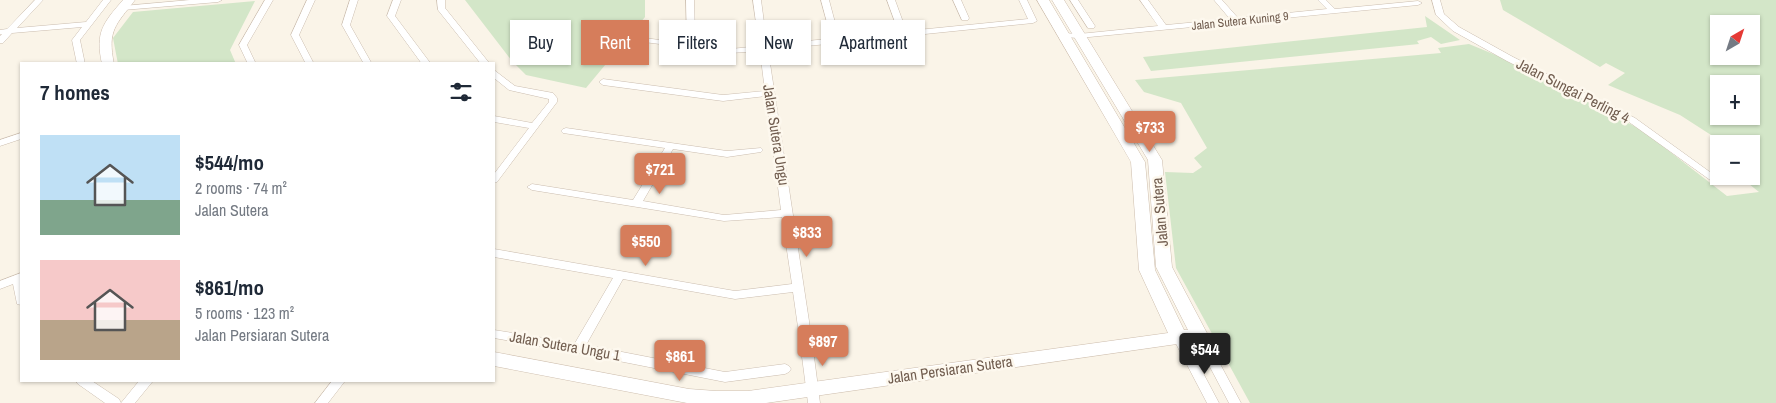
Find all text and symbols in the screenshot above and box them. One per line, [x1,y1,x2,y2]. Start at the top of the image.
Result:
street label: Jalan Sutera Kuning 9 [1191,8,1289,34]
north arrow [1710,15,1760,65]
map controls [1710,15,1760,185]
chip: Buy [510,20,571,65]
chip: Rent [581,20,649,65]
chip: Filters [659,20,736,65]
chip: New [746,20,811,65]
chip: Apartment [821,20,925,65]
street label: Jalan Sungai Perling 4 [1513,53,1634,128]
button: + [1710,75,1760,125]
text: 7 homes [40,78,110,107]
icon: filters [447,78,475,106]
street label: Jalan Sutera Ungu [758,83,795,187]
pin: $733 [1120,110,1180,153]
text: $733 [1135,116,1165,138]
button: − [1710,135,1760,185]
text: $544/mo [195,148,264,177]
pin: $721 [630,152,690,195]
icon: home [80,155,140,215]
text: $721 [645,158,675,180]
text: 2 rooms · 74 m² [195,177,287,199]
street label: Jalan Sutera [1146,177,1173,247]
text: Jalan Sutera [195,199,269,221]
pin: $833 [777,216,837,258]
text: $833 [792,221,822,243]
pin: $550 [616,224,676,267]
text: $550 [631,230,661,252]
text: $861/mo [195,273,264,302]
icon: home [80,280,140,340]
text: 5 rooms · 123 m² [195,302,294,324]
text: Jalan Persiaran Sutera [195,324,329,346]
pin: $897 [793,324,853,367]
street label: Jalan Sutera Ungu 1 [508,325,622,366]
text: $897 [808,330,838,352]
pin: $544 [1175,332,1235,375]
text: $544 [1190,338,1220,360]
pin: $861 [650,340,710,382]
text: $861 [665,345,695,367]
street label: Jalan Persiaran Sutera [886,350,1014,389]

